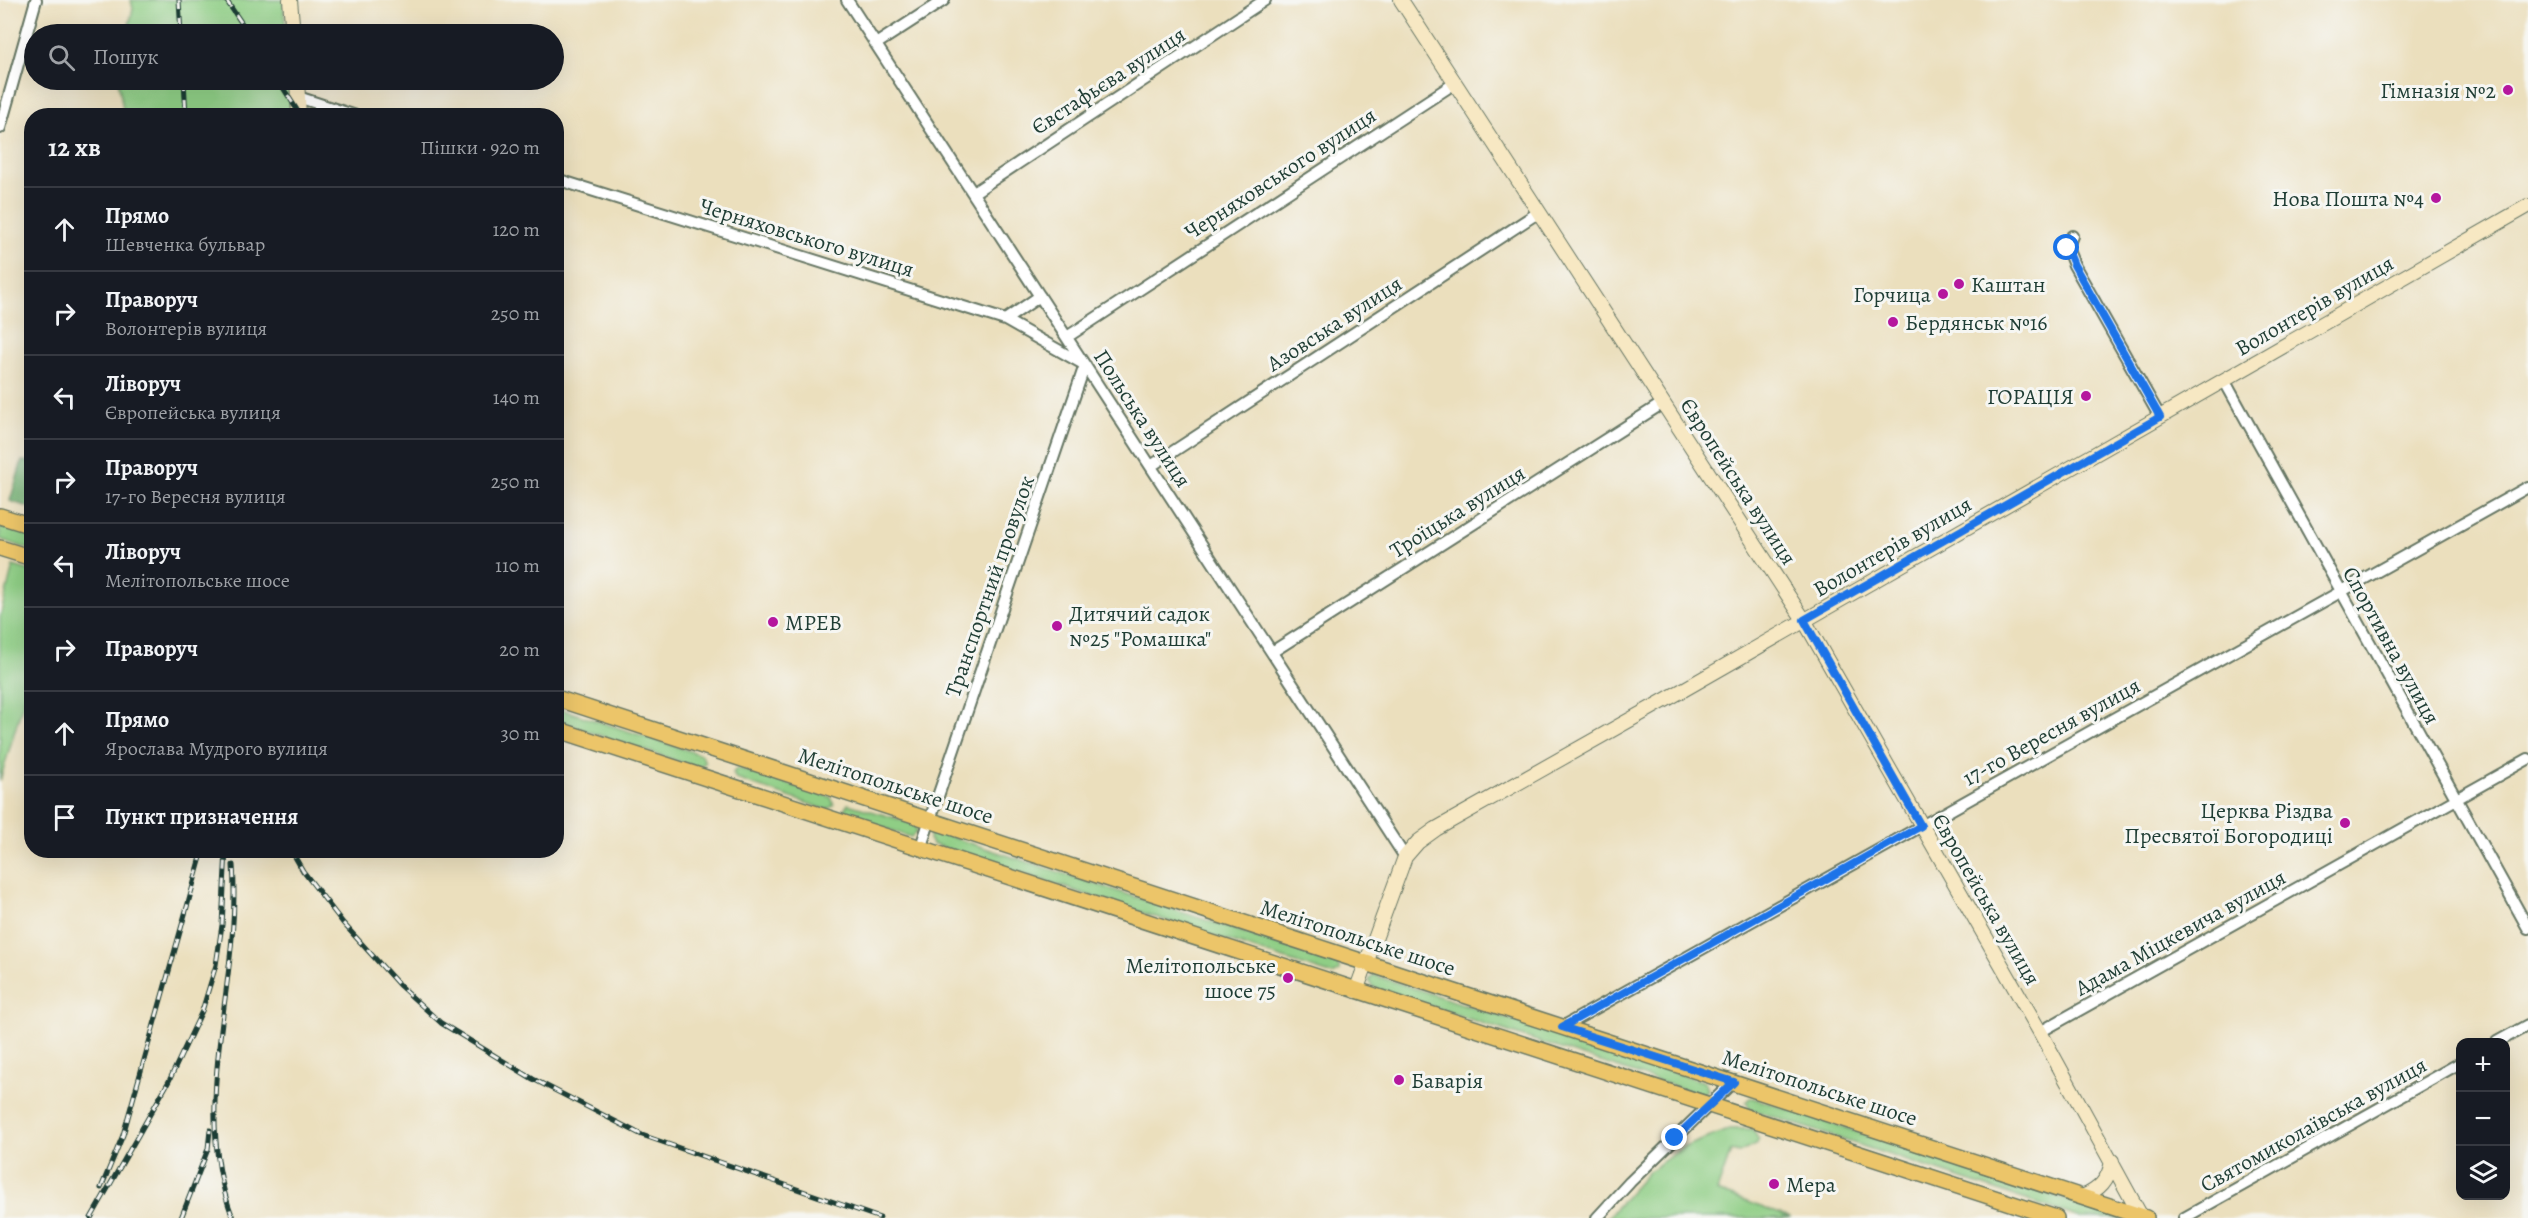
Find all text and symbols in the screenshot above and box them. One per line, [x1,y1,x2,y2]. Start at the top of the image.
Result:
street label: Євстафьєва вулиця [1026,20,1191,142]
search box [24,24,564,90]
icon: search [45,41,78,74]
text: Пошук [93,42,159,72]
place label: Гімназія №2 [2380,76,2496,106]
marker: Гімназія №2 [2501,83,2515,97]
street label: Черняховського вулиця [1179,101,1382,247]
text: 12 хв [48,130,101,165]
text: Пішки · 920 m [420,134,540,161]
place label: Нова Пошта №4 [2272,184,2424,214]
street label: Черняховського вулиця [696,191,918,285]
marker: Нова Пошта №4 [2429,191,2443,205]
text: Прямо [105,201,169,231]
icon: ahead [48,213,81,246]
text: 120 m [492,216,540,243]
text: Шевченка бульвар [105,231,265,258]
route start [2053,234,2079,260]
street label: Волонтерів вулиця [2230,248,2399,363]
street label: Азовська вулиця [1260,269,1408,379]
place label: Каштан [1971,270,2046,300]
marker: Каштан [1952,277,1966,291]
place label: Горчица [1853,280,1932,310]
text: Праворуч [105,285,198,315]
marker: Горчица [1936,287,1950,301]
icon: right [48,297,81,330]
text: 250 m [491,300,540,327]
place label: Бердянськ №16 [1905,308,2048,338]
text: Волонтерів вулиця [105,315,267,342]
marker: Бердянськ №16 [1886,315,1900,329]
street label: Польська вулиця [1086,344,1198,493]
text: Ліворуч [105,369,181,399]
icon: left [48,381,81,414]
place label: ГОРАЦІЯ [1987,382,2074,412]
text: 140 m [493,384,540,411]
marker: ГОРАЦІЯ [2079,389,2093,403]
street label: Європейська вулиця [1673,392,1803,571]
text: Європейська вулиця [105,399,281,426]
text: Праворуч [105,453,198,483]
street label: Троїцька вулиця [1384,458,1531,566]
icon: right [48,465,81,498]
text: 250 m [491,468,540,495]
street label: Транспортний провулок [938,472,1042,701]
text: 17-го Вересня вулиця [105,483,286,510]
street label: Волонтерів вулиця [1808,489,1977,604]
text: Ліворуч [105,537,181,567]
icon: left [48,549,81,582]
text: 110 m [495,552,540,579]
street label: Спортивна вулиця [2335,561,2447,730]
text: Мелітопольське шосе [105,567,290,594]
place label: Дитячий садок №25 "Ромашка" [1069,599,1211,654]
place label: МРЕВ [785,608,842,638]
marker: МРЕВ [766,615,780,629]
marker: Дитячий садок №25 "Ромашка" [1050,619,1064,633]
icon: right [48,633,81,666]
text: Праворуч [105,634,198,664]
text: 20 m [499,636,540,663]
street label: 17-го Вересня вулиця [1957,671,2146,793]
text: Прямо [105,705,169,735]
icon: ahead [48,717,81,750]
text: 30 m [500,720,540,747]
text: Ярослава Мудрого вулиця [105,735,328,762]
street label: Мелітопольське шосе [794,740,997,832]
place label: Церква Різдва Пресвятої Богородиці [2124,796,2334,851]
icon: arrive [48,801,81,834]
text: Пункт призначення [105,802,298,832]
street label: Європейська вулиця [1925,808,2047,991]
marker: Церква Різдва Пресвятої Богородиці [2338,816,2352,830]
street label: Адама Міцкевича вулиця [2069,862,2291,1004]
street label: Мелітопольське шосе [1256,892,1459,984]
place label: Мелітопольське шосе 75 [1125,951,1276,1006]
marker: Мелітопольське шосе 75 [1281,971,1295,985]
map controls [2456,1038,2510,1200]
button: + [2456,1038,2510,1092]
street label: Мелітопольське шосе [1718,1042,1921,1134]
street label: Святомиколаївська вулиця [2195,1050,2432,1200]
place label: Баварія [1411,1066,1483,1096]
marker: Баварія [1392,1073,1406,1087]
button: − [2456,1092,2510,1146]
route end [1661,1124,1687,1150]
button: layers [2456,1146,2510,1200]
place label: Мера [1786,1170,1837,1200]
marker: Мера [1767,1177,1781,1191]

